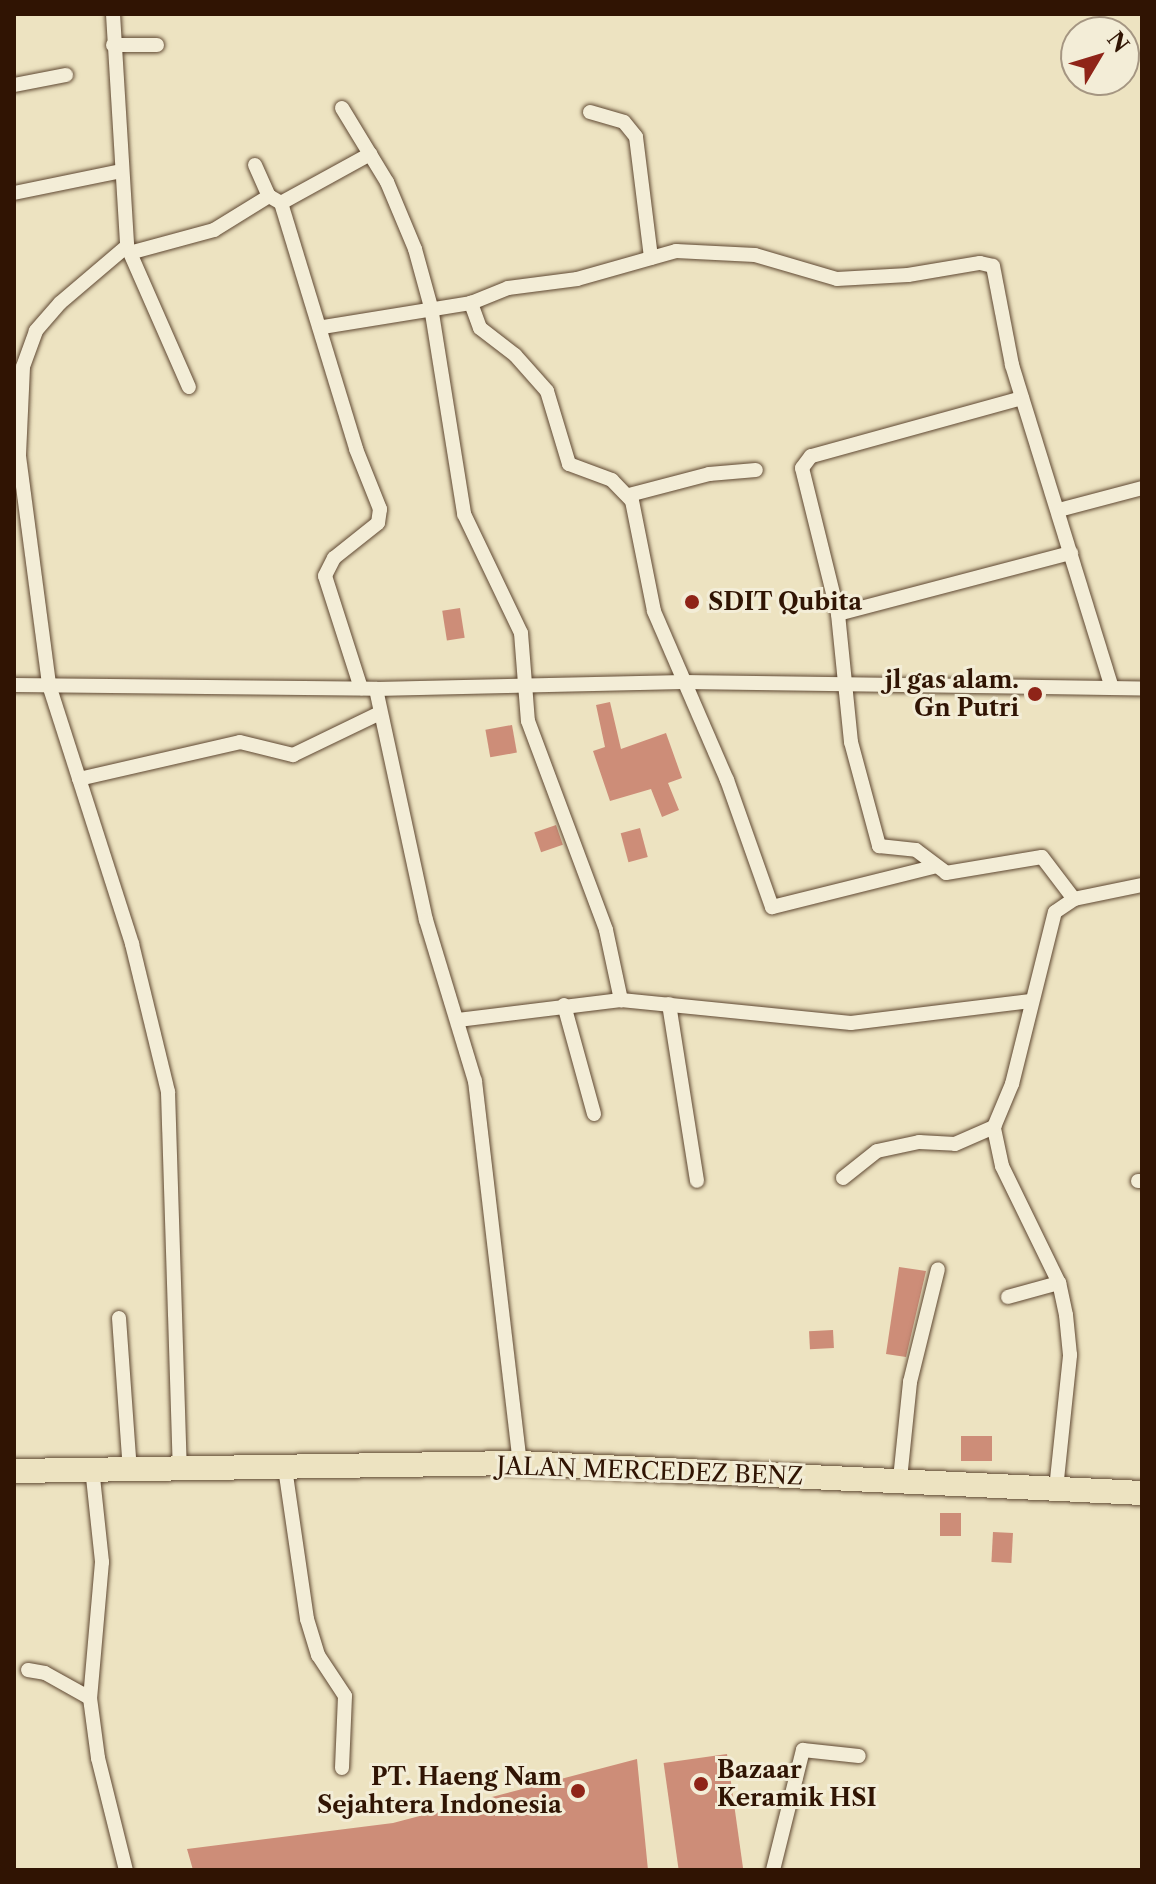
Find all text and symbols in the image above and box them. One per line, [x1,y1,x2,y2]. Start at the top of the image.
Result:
north arrow [1060,16,1140,96]
text: N [1101,26,1134,58]
place label: SDIT Qubita [708,588,863,616]
marker: SDIT Qubita [683,593,701,611]
place label: jl gas alam. Gn Putri [885,666,1019,722]
marker: jl gas alam. Gn Putri [1026,685,1044,703]
street label: JALAN MERCEDEZ BENZ [496,1451,804,1491]
place label: Bazaar Keramik HSI [717,1756,877,1812]
place label: PT. Haeng Nam Sejahtera Indonesia [317,1763,562,1819]
marker: Bazaar Keramik HSI [692,1775,710,1793]
marker: PT. Haeng Nam Sejahtera Indonesia [569,1782,587,1800]

